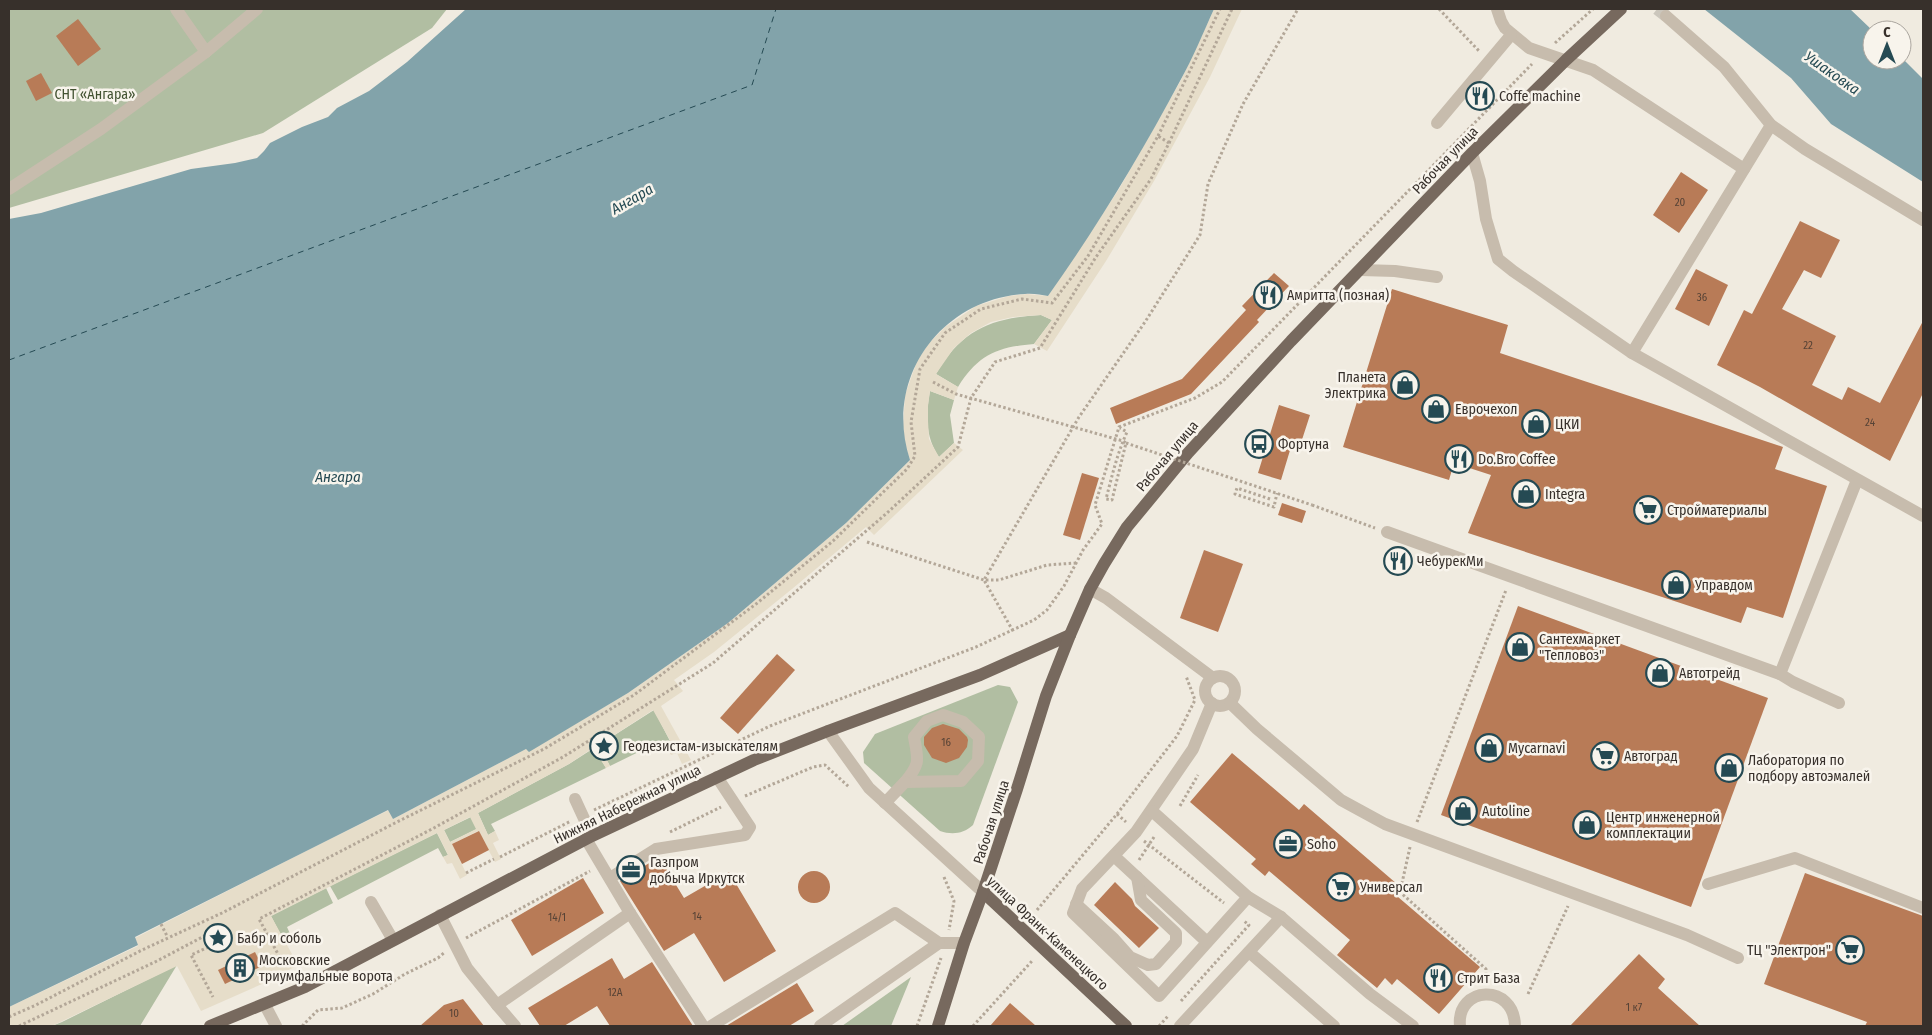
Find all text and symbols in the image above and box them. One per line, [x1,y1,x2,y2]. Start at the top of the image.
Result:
north arrow [1862,20,1912,70]
text: С [1883,24,1891,41]
water label: Ушаковка [1801,48,1863,99]
restaurant icon: Coffe machine [1465,81,1495,111]
park label: СНТ «Ангара» [54,86,136,103]
place label: Coffe machine [1499,88,1581,105]
street label: Рабочая улица [1409,123,1482,198]
water label: Ангара [607,180,656,219]
house number: 20 [1675,196,1686,209]
restaurant icon: Амритта (позная) [1253,280,1283,310]
place label: Амритта (позная) [1287,287,1389,304]
house number: 36 [1697,291,1708,304]
house number: 22 [1803,339,1813,352]
place label: Планета Электрика [1325,369,1386,402]
shop icon: Планета Электрика [1390,370,1420,400]
shop icon: Еврочехол [1421,394,1451,424]
place label: Еврочехол [1455,401,1517,418]
shop icon: ЦКИ [1521,409,1551,439]
place label: ЦКИ [1555,416,1579,433]
house number: 24 [1865,416,1876,429]
street label: Рабочая улица [1133,417,1202,495]
bus stop icon: Фортуна [1244,429,1274,459]
place label: Фортуна [1278,436,1329,453]
restaurant icon: Do.Bro Coffee [1444,444,1474,474]
place label: Do.Bro Coffee [1478,451,1556,468]
water label: Ангара [314,468,361,486]
shop icon: Integra [1511,479,1541,509]
place label: Integra [1545,486,1585,503]
supermarket icon: Стройматериалы [1633,495,1663,525]
place label: Стройматериалы [1667,502,1767,519]
restaurant icon: ЧебурекМи [1383,546,1413,576]
place label: ЧебурекМи [1417,553,1483,570]
shop icon: Управдом [1661,570,1691,600]
place label: Управдом [1694,577,1753,594]
place label: Сантехмаркет "Тепловоз" [1539,631,1620,664]
shop icon: Сантехмаркет "Тепловоз" [1505,632,1535,662]
shop icon: Автотрейд [1645,658,1675,688]
place label: Автотрейд [1679,665,1740,682]
place icon: Геодезистам-изыскателям [589,731,619,761]
shop icon: Mycarnavi [1474,733,1504,763]
house number: 16 [941,736,951,749]
place label: Геодезистам-изыскателям [623,738,778,755]
place label: Mycarnavi [1508,740,1566,757]
supermarket icon: Автоград [1590,741,1620,771]
place label: Автоград [1624,748,1677,765]
place label: Лаборатория по подбору автоэмалей [1748,752,1870,785]
shop icon: Лаборатория по подбору автоэмалей [1714,753,1744,783]
street label: Нижняя Набережная улица [551,761,704,848]
street label: Рабочая улица [970,778,1013,866]
shop icon: Autoline [1448,796,1478,826]
place label: Autoline [1482,803,1530,820]
place label: Центр инженерной комплектации [1606,809,1720,842]
shop icon: Центр инженерной комплектации [1572,810,1602,840]
office icon: Soho [1273,829,1303,859]
place label: Soho [1307,836,1336,853]
place label: Газпром добыча Иркутск [650,854,745,887]
office icon: Газпром добыча Иркутск [616,855,646,885]
supermarket icon: Универсал [1326,872,1356,902]
street label: улица Франк-Каменецкого [984,873,1112,994]
place label: Универсал [1359,879,1423,896]
house number: 14 [692,910,702,923]
house number: 14/1 [548,911,566,924]
place icon: Бабр и соболь [203,923,233,953]
place label: Бабр и соболь [237,930,322,947]
supermarket icon: ТЦ "Электрон" [1835,935,1865,965]
place label: ТЦ "Электрон" [1747,942,1831,959]
place label: Московские триумфальные ворота [259,952,393,985]
building icon: Московские триумфальные ворота [225,953,255,983]
restaurant icon: Стрит База [1423,963,1453,993]
place label: Стрит База [1457,970,1520,987]
house number: 12А [608,986,623,999]
house number: 1 к7 [1626,1001,1643,1014]
house number: 10 [449,1007,459,1020]

